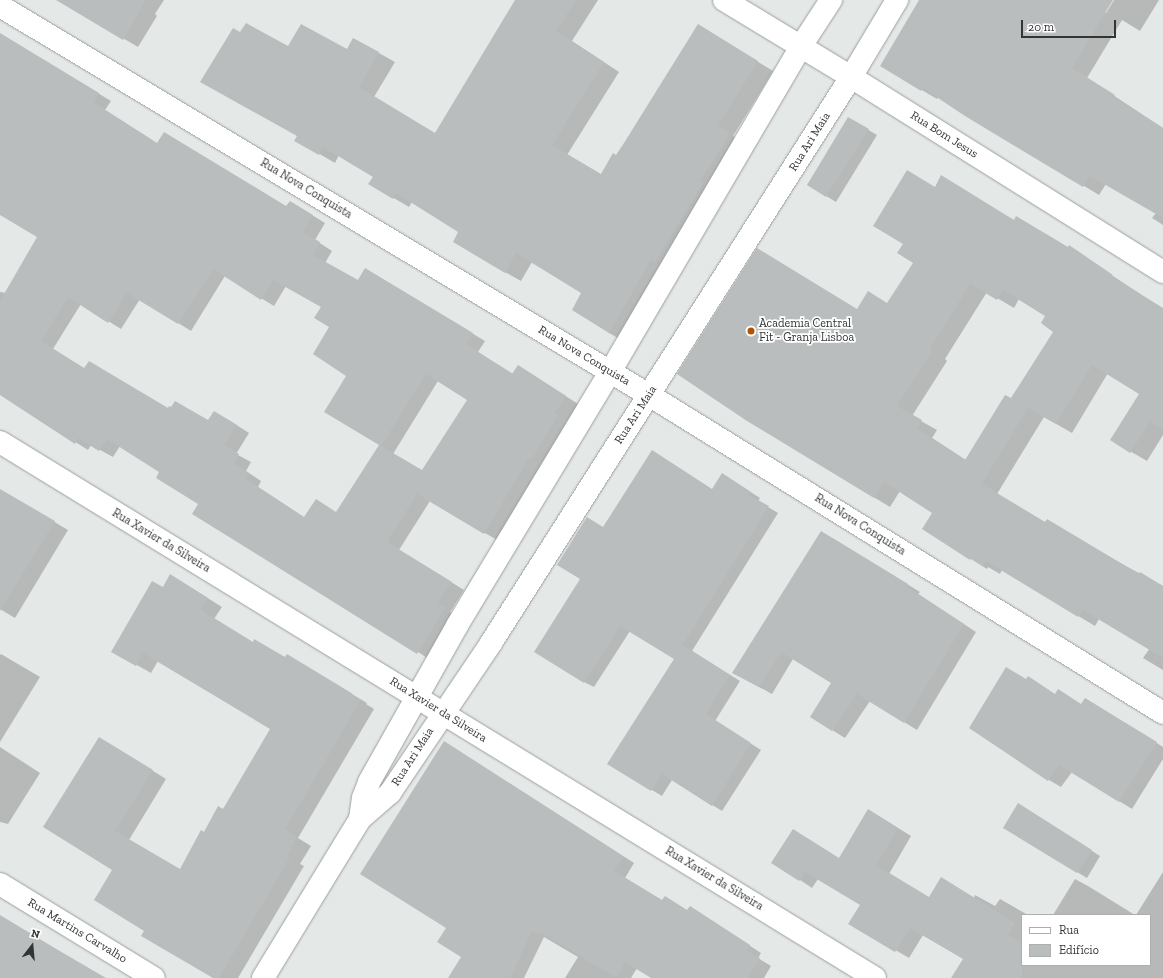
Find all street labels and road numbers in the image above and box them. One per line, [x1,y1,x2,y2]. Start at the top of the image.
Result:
street label: Rua Bom Jesus [907,108,981,162]
street label: Rua Ari Maia [786,110,834,174]
street label: Rua Nova Conquista [257,156,355,222]
street label: Rua Nova Conquista [535,323,633,389]
street label: Rua Ari Maia [612,383,660,447]
street label: Rua Nova Conquista [812,491,908,559]
street label: Rua Xavier da Silveira [109,506,213,576]
street label: Rua Xavier da Silveira [387,674,489,746]
street label: Rua Ari Maia [389,725,437,789]
street label: Rua Xavier da Silveira [662,844,766,914]
street label: Rua Martins Carvalho [25,896,129,966]

